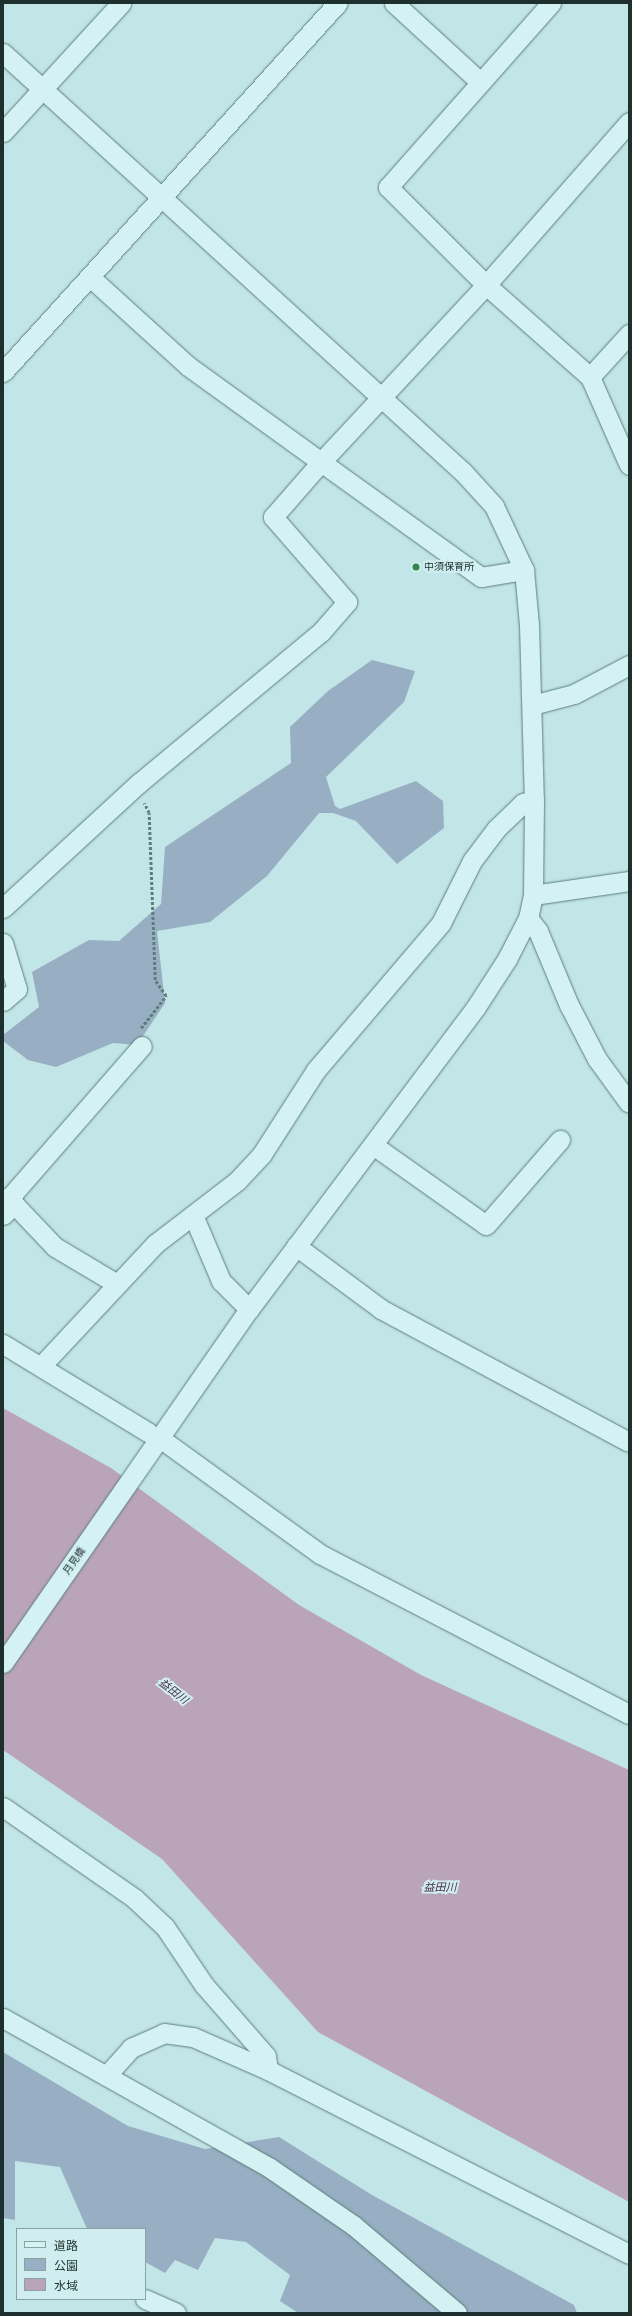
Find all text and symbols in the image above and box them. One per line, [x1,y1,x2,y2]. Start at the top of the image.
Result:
place label: 中須保育所 [424,561,474,573]
marker: 中須保育所 [411,562,421,572]
street label: 月見橋 [60,1545,88,1577]
water label: 益田川 [156,1677,190,1707]
water label: 益田川 [424,1881,456,1895]
legend [16,2228,146,2300]
text: 道路 [54,2239,78,2253]
text: 公園 [54,2259,78,2273]
text: 水域 [54,2279,78,2293]

